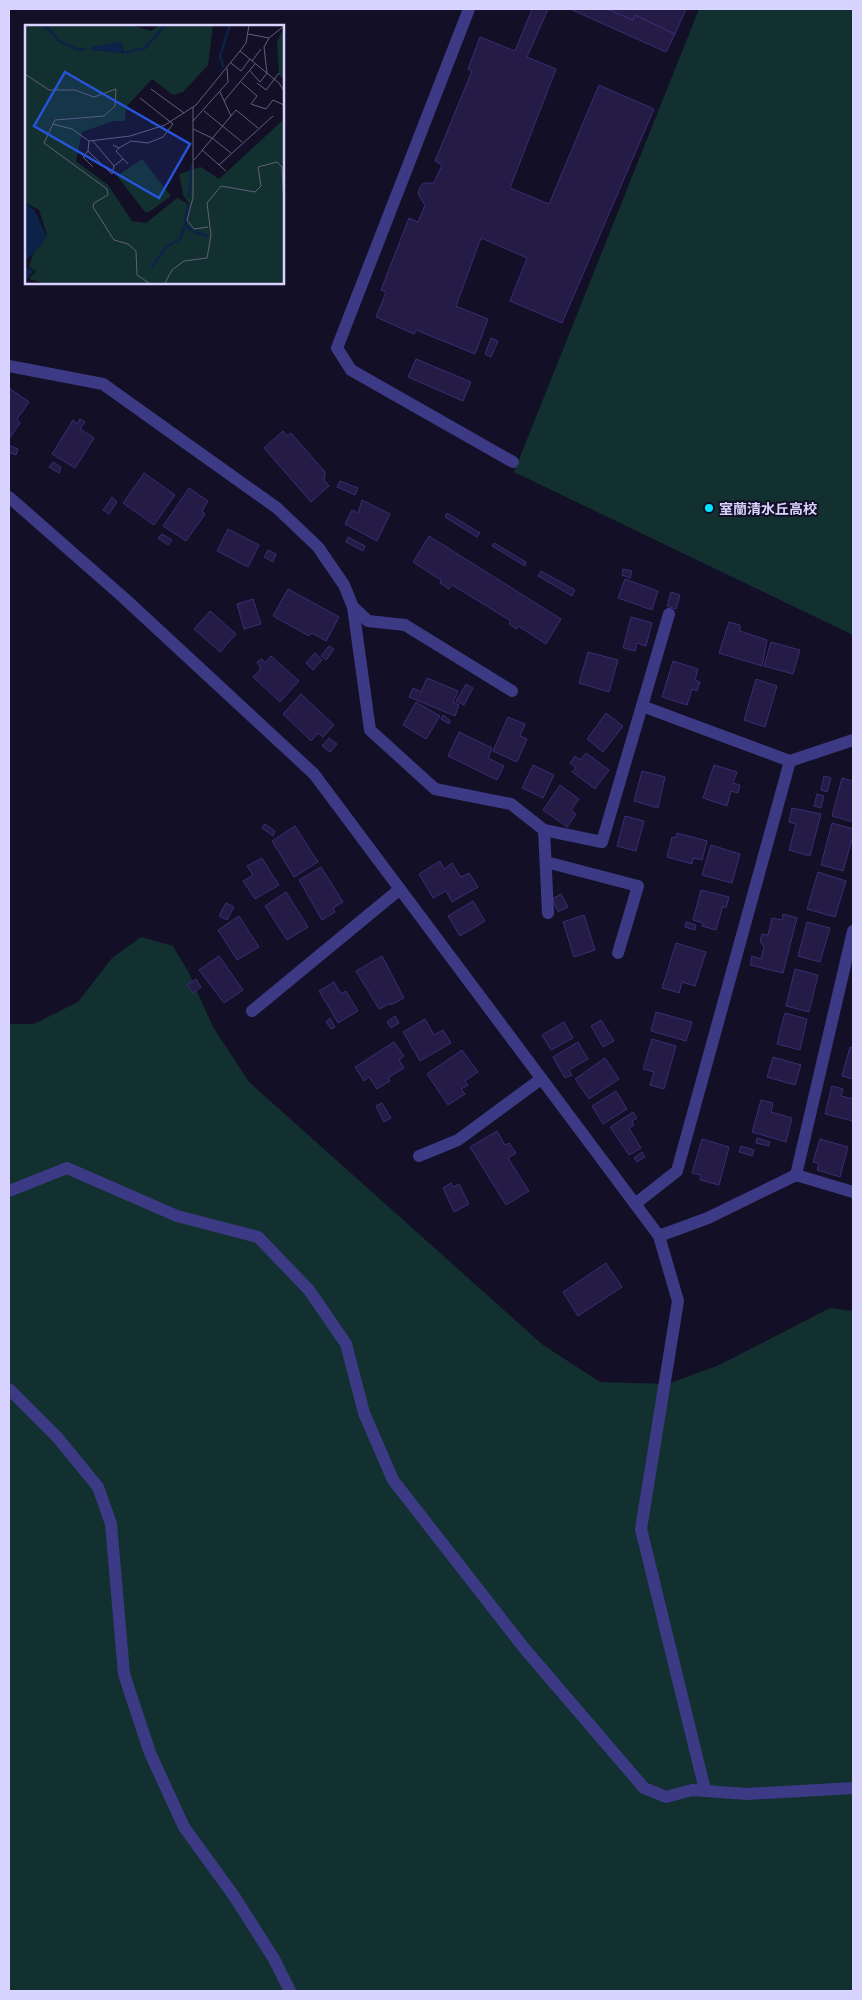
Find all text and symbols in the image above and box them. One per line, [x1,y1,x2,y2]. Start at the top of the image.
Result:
inset map [25,25,284,284]
place label: 室蘭清水丘高校 [719,500,817,517]
marker: 室蘭清水丘高校 [703,502,715,514]

